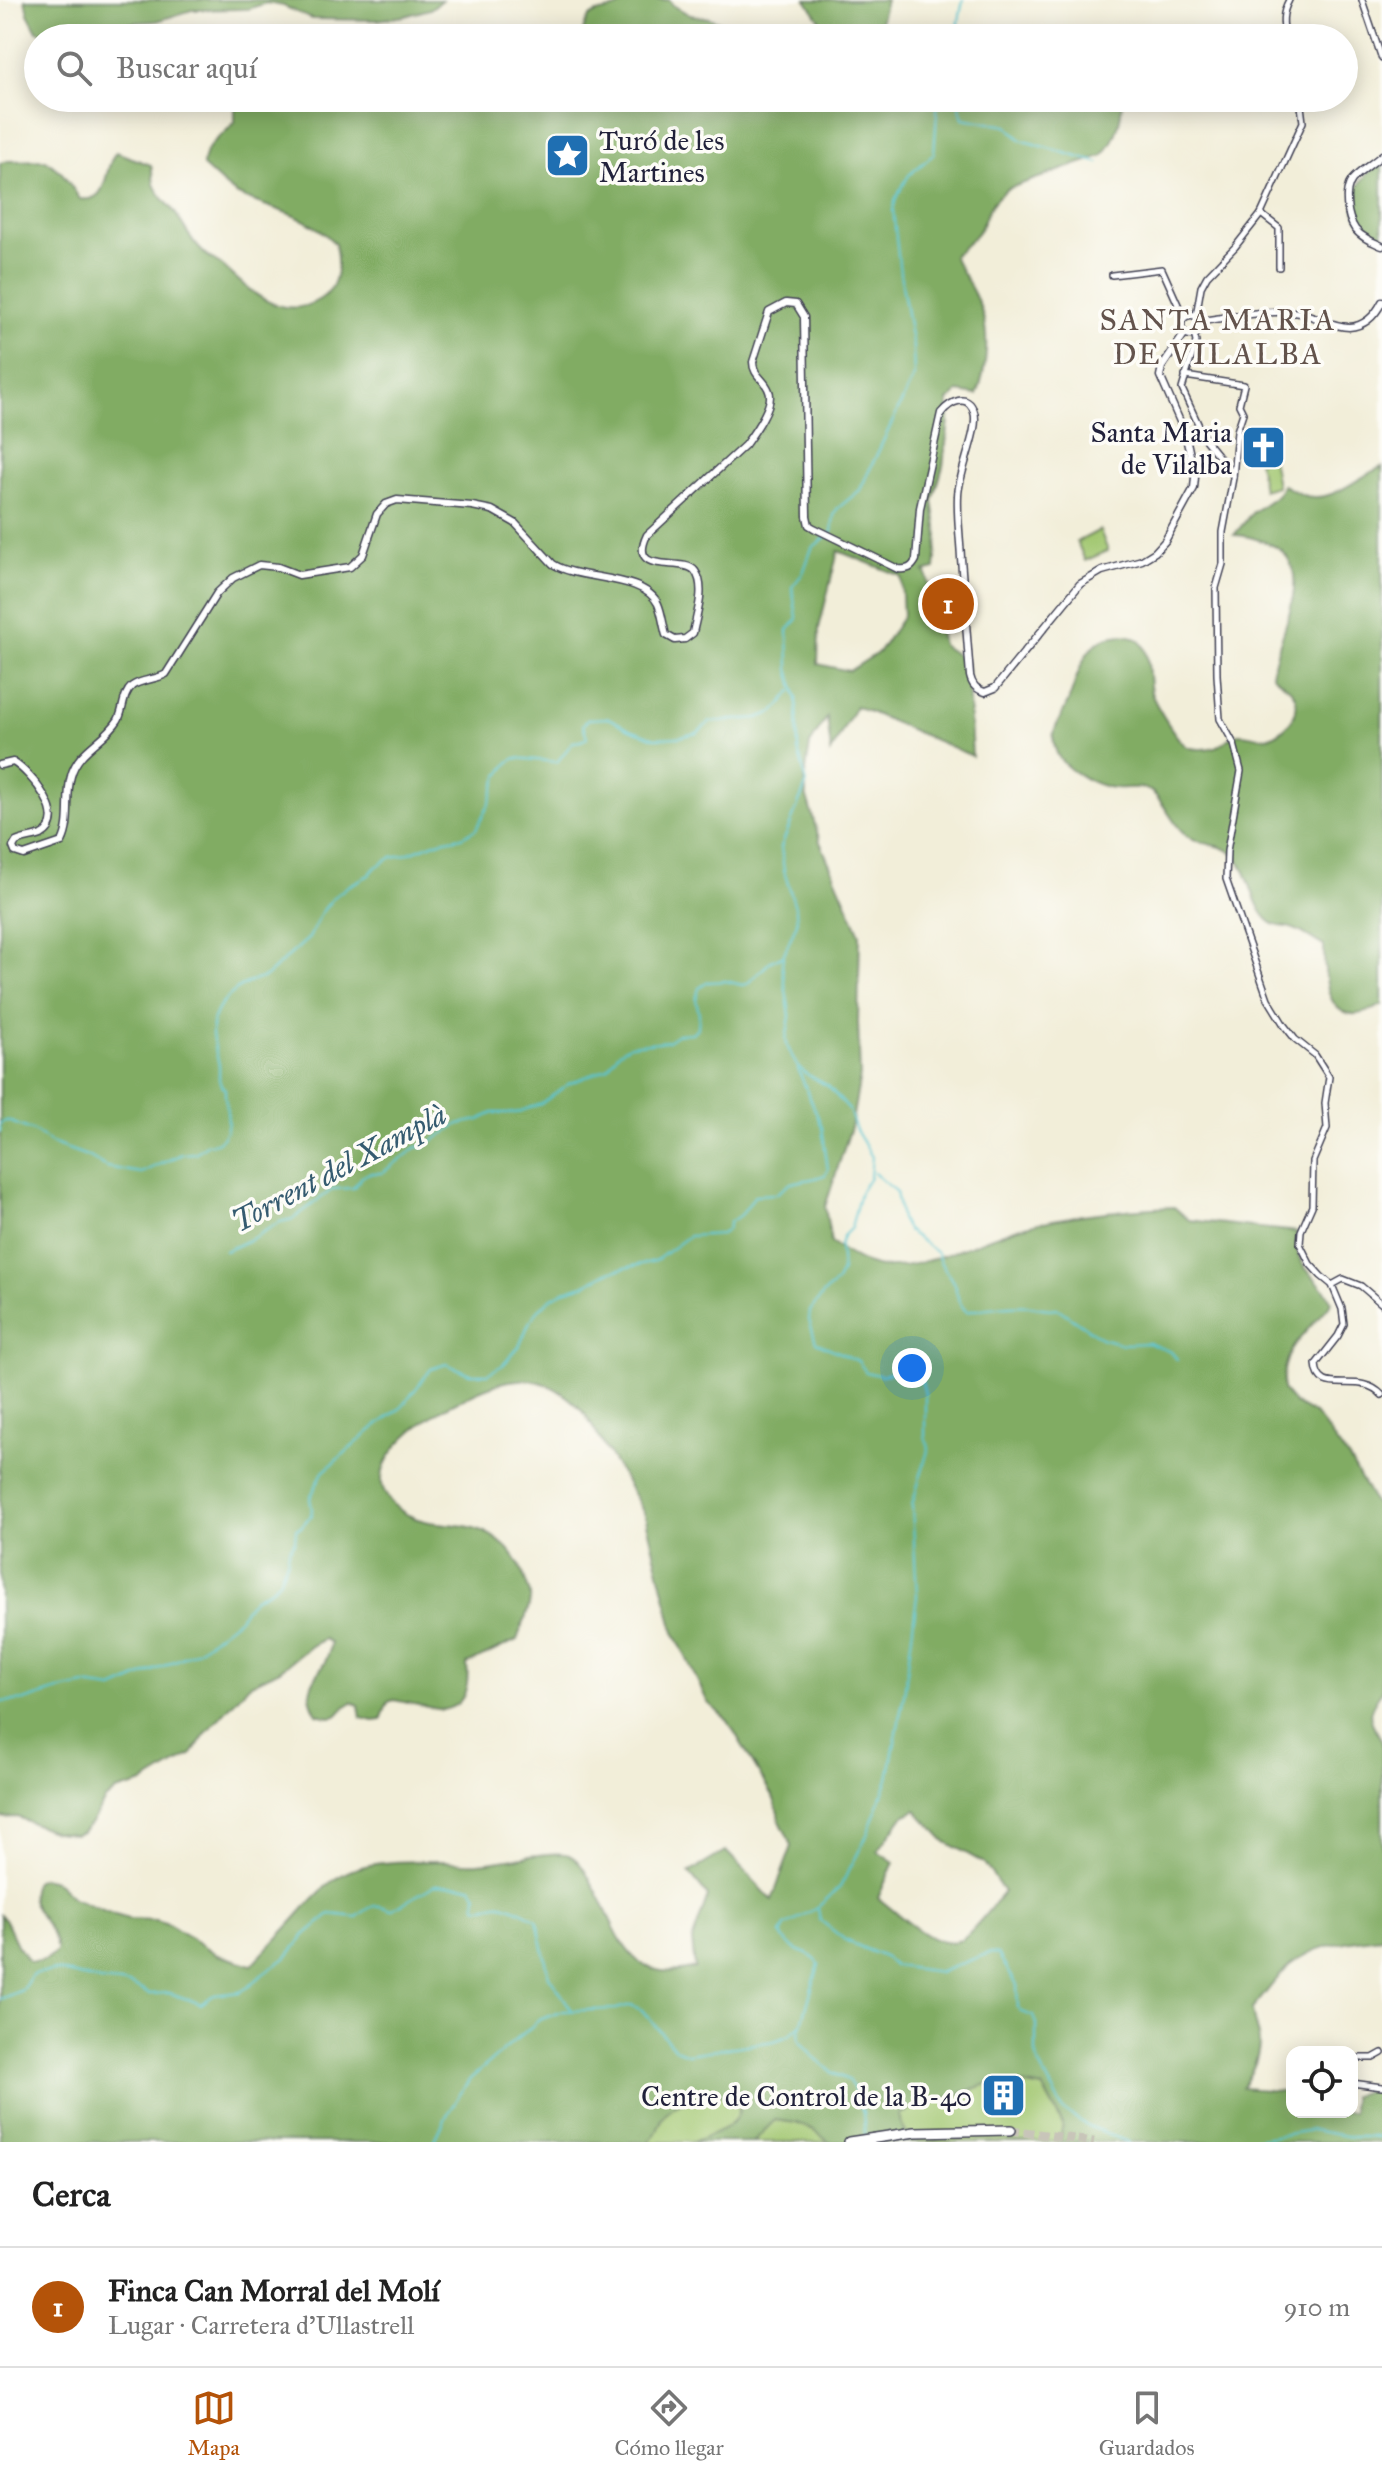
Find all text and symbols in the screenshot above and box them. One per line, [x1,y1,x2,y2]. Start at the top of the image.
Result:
search box [24,24,1358,112]
icon: search [52,46,96,90]
text: Buscar aquí [116,50,257,86]
place label: Turó de les Martines [599,123,724,190]
place icon: Turó de les Martines [544,132,592,180]
district label: SANTA MARIA DE VILALBA [1100,302,1336,372]
place label: Santa Maria de Vilalba [1091,415,1232,482]
church icon: Santa Maria de Vilalba [1239,424,1287,472]
pin: 1 [922,574,974,634]
water label: Torrent del Xamplà [225,1096,453,1241]
your location [892,1348,932,1388]
map controls [1286,2046,1358,2118]
button: locate [1286,2046,1358,2118]
building icon: Centre de Control de la B-40 [979,2072,1027,2120]
place label: Centre de Control de la B-40 [641,2079,972,2114]
text: Cerca [32,2174,111,2215]
text: Finca Can Morral del Molí [108,2273,440,2309]
text: 1 [53,2291,63,2323]
text: 910 m [1283,2291,1350,2323]
text: Lugar · Carretera d'Ullastrell [108,2309,414,2341]
tab: Mapa [187,2386,240,2461]
tab: Cómo llegar [615,2386,724,2461]
tab: Guardados [1099,2386,1195,2461]

